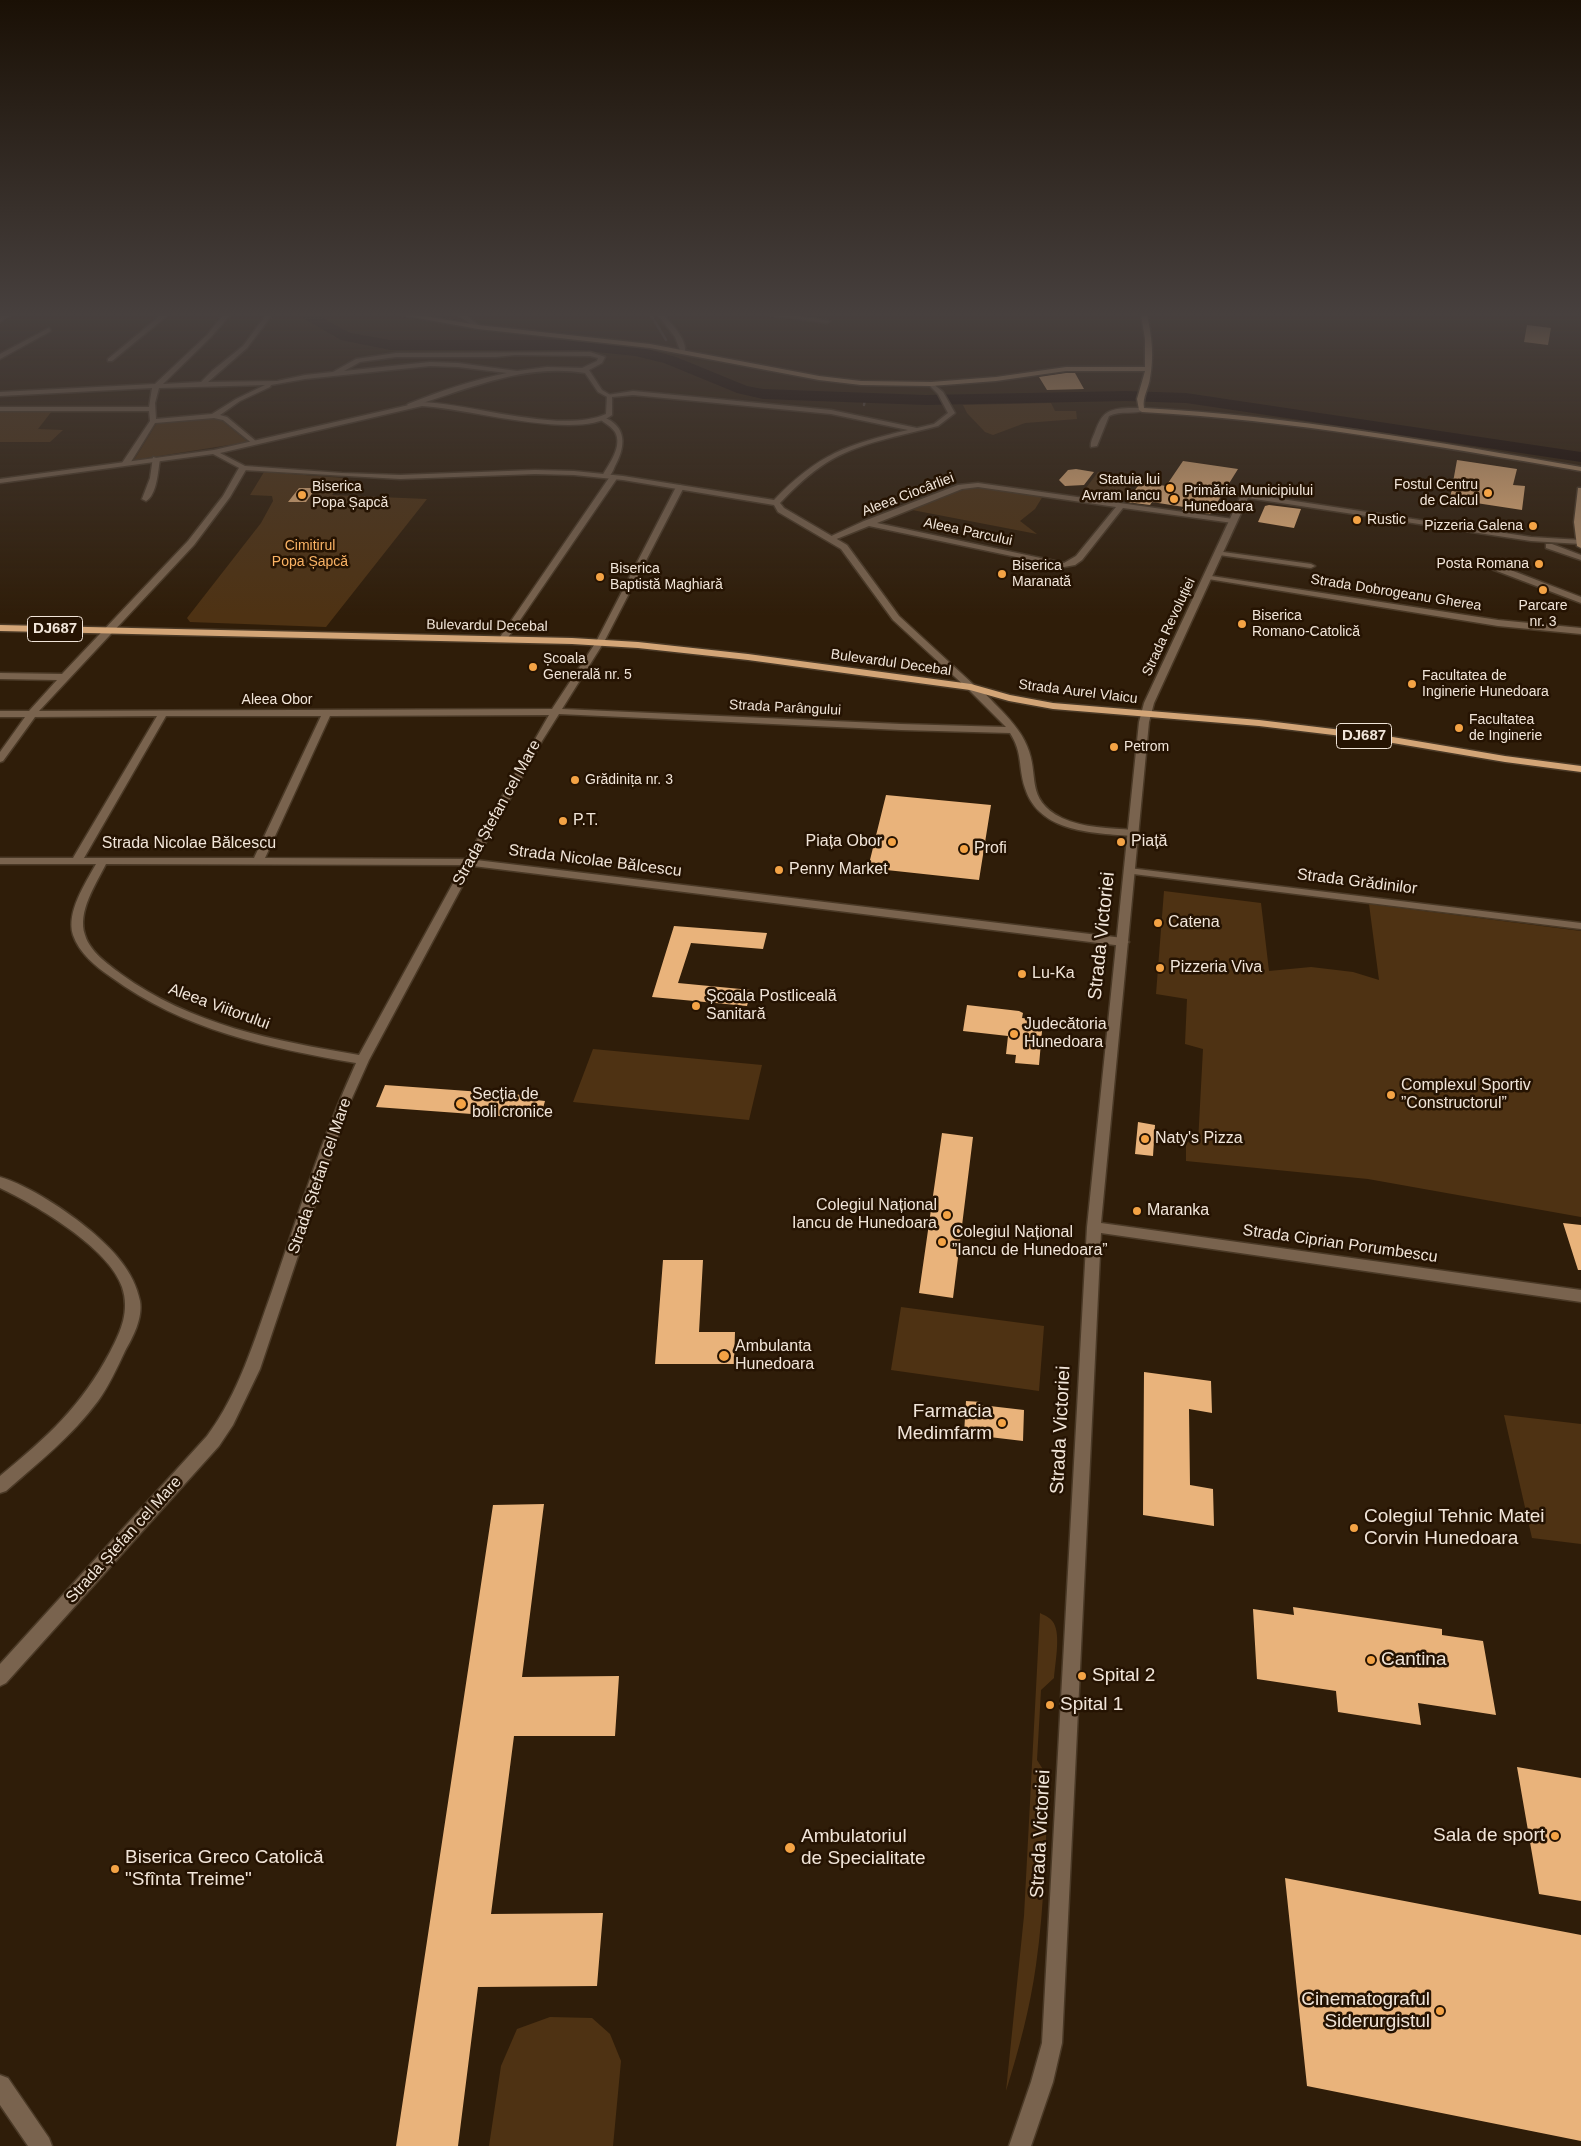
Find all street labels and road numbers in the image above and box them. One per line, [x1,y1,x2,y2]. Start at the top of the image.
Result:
street label: Aleea Ciocârliei [860,470,956,520]
street label: Aleea Parcului [922,514,1014,550]
street label: Strada Dobrogeanu Gherea [1309,571,1483,615]
street label: Strada Revoluției [1139,575,1199,679]
road number: DJ687 [28,616,82,642]
street label: Bulevardul Decebal [426,617,548,635]
street label: Bulevardul Decebal [830,646,952,680]
street label: Strada Aurel Vlaicu [1018,676,1138,708]
street label: Aleea Obor [242,692,312,708]
street label: Strada Parângului [729,697,841,719]
road number: DJ687 [1336,724,1392,748]
street label: Strada Ștefan cel Mare [449,737,545,889]
street label: Strada Nicolae Bălcescu [102,834,276,854]
street label: Strada Nicolae Bălcescu [507,841,683,881]
street label: Strada Grădinilor [1296,865,1418,899]
street label: Strada Victoriei [1084,871,1120,1001]
street label: Aleea Viitorului [166,980,272,1034]
street label: Strada Ștefan cel Mare [284,1096,356,1256]
street label: Strada Ciprian Porumbescu [1241,1221,1439,1267]
street label: Strada Victoriei [1046,1365,1076,1495]
street label: Strada Ștefan cel Mare [62,1473,186,1607]
street label: Strada Victoriei [1026,1769,1056,1899]

